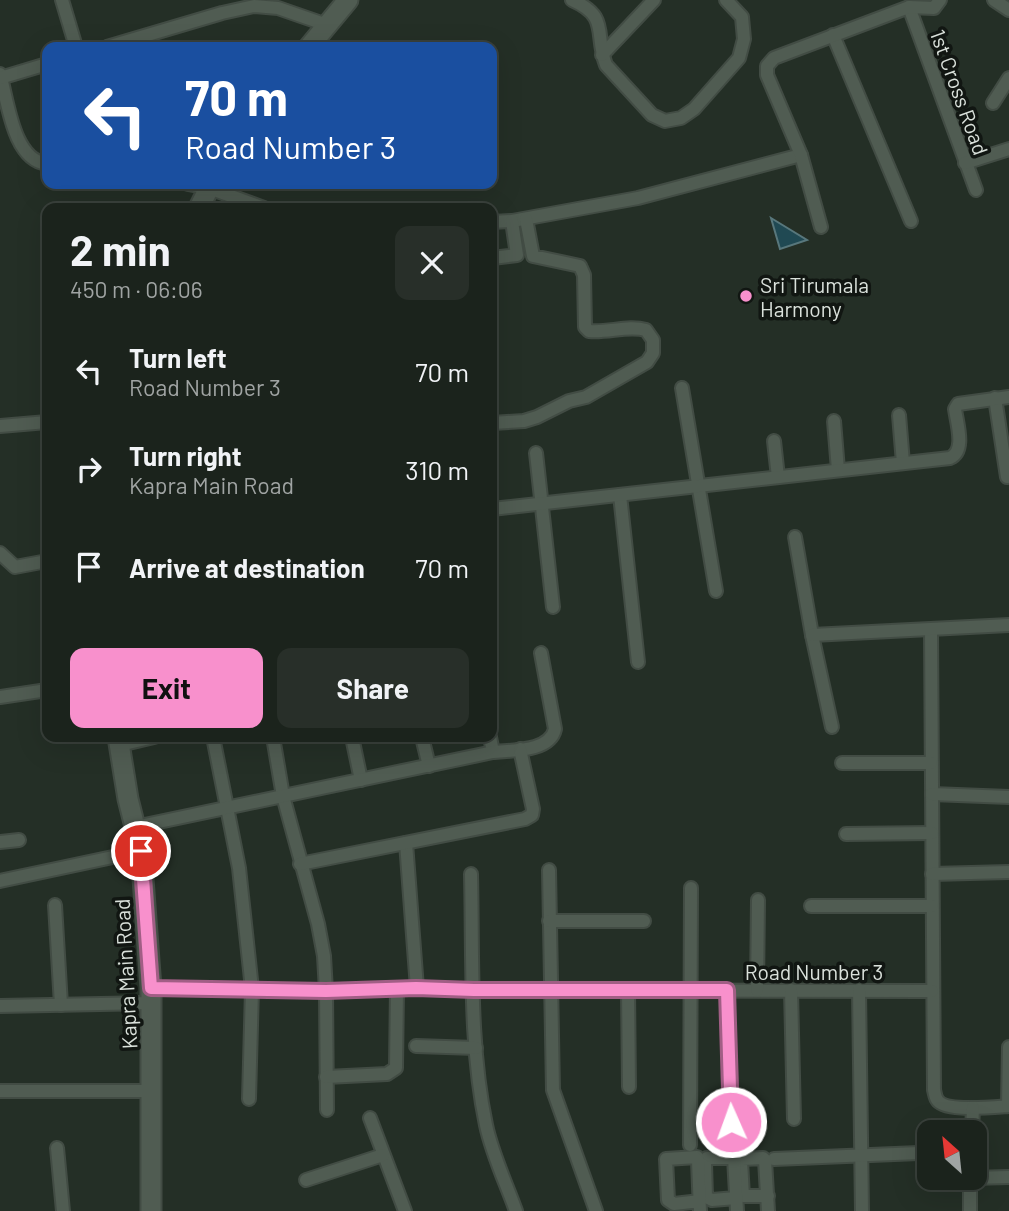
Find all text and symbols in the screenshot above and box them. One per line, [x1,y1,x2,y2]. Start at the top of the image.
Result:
street label: 1st Cross Road [926,26,994,158]
text: 70 m [185,67,288,126]
icon: left [70,70,161,161]
text: Road Number 3 [185,127,396,165]
text: 2 min [70,224,171,274]
button: close [395,226,469,300]
place label: Sri Tirumala Harmony [760,272,869,321]
text: 450 m · 06:06 [70,275,203,303]
marker: Sri Tirumala Harmony [738,288,754,304]
text: Turn left [129,342,227,373]
icon: left [70,352,108,390]
text: 70 m [415,356,469,387]
text: Road Number 3 [129,373,281,401]
text: Turn right [129,440,242,471]
icon: right [70,450,108,488]
text: 310 m [405,454,469,485]
text: Kapra Main Road [129,471,294,499]
icon: arrive [70,548,108,586]
text: Arrive at destination [129,552,365,583]
text: 70 m [415,552,469,583]
button: Exit [70,648,263,728]
button: Share [277,648,469,728]
pin [111,821,171,881]
icon: arrive [122,832,160,870]
street label: Kapra Main Road [109,898,141,1050]
street label: Road Number 3 [745,959,883,984]
position arrow [694,1085,768,1159]
north arrow [917,1120,987,1190]
map controls [917,1120,987,1190]

